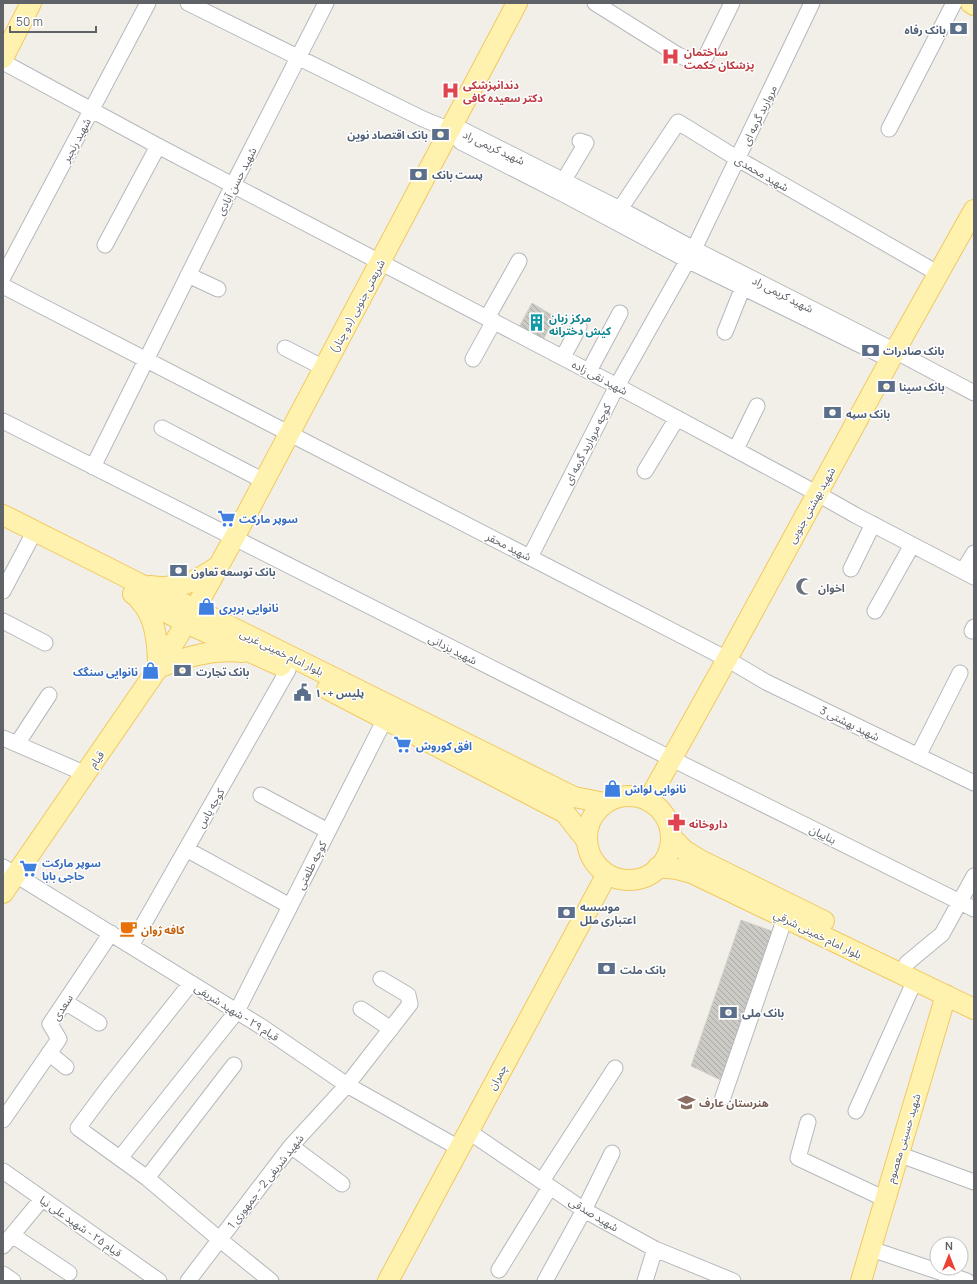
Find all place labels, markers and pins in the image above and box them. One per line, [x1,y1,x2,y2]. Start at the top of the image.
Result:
bank icon: بانک رفاه [949,19,969,39]
place label: بانک رفاه [904,22,946,37]
place label: ساختمان پزشکان حکمت [684,44,755,72]
hospital icon: ساختمان پزشکان حکمت [661,47,681,67]
place label: دندانپزشکی دکتر سعیده کافی [463,77,543,105]
hospital icon: دندانپزشکی دکتر سعیده کافی [440,80,460,100]
bank icon: بانک اقتصاد نوین [431,124,451,144]
place label: بانک اقتصاد نوین [347,127,428,142]
bank icon: پست بانک [409,164,429,184]
place label: پست بانک [432,167,483,182]
place label: مرکز زبان کیش دخترانه [549,310,612,338]
building icon: مرکز زبان کیش دخترانه [526,313,546,333]
bank icon: بانک صادرات [860,340,880,360]
place label: بانک صادرات [883,343,945,358]
bank icon: بانک سینا [876,376,896,396]
place label: بانک سینا [899,379,945,394]
bank icon: بانک سپه [823,403,843,423]
place label: بانک سپه [846,406,890,421]
supermarket icon: سوپر مارکت [216,508,236,528]
place label: سوپر مارکت [239,511,298,526]
bank icon: بانک توسعه تعاون [168,561,188,581]
place label: بانک توسعه تعاون [191,564,276,579]
mosque icon: اخوان [795,577,815,597]
place label: اخوان [818,580,845,595]
shop icon: نانوایی بربری [196,597,216,617]
place label: نانوایی بربری [219,600,279,615]
shop icon: نانوایی سنگک [141,661,161,681]
bank icon: بانک تجارت [173,661,193,681]
place label: نانوایی سنگک [73,664,138,679]
place label: بانک تجارت [196,664,250,679]
public building icon: پلیس +۱۰ [292,682,312,702]
place label: پلیس +۱۰ [315,685,364,700]
supermarket icon: افق کوروش [393,735,413,755]
place label: افق کوروش [416,738,472,753]
shop icon: نانوایی لواش [602,778,622,798]
place label: نانوایی لواش [625,781,686,796]
pharmacy icon: داروخانه [666,813,686,833]
place label: داروخانه [689,816,728,831]
place label: سوپر مارکت حاجی بابا [42,855,101,883]
supermarket icon: سوپر مارکت حاجی بابا [19,858,39,878]
place label: موسسه اعتباری ملل [580,899,636,927]
bank icon: موسسه اعتباری ملل [557,902,577,922]
cafe icon: کافه ژوان [118,919,138,939]
place label: کافه ژوان [141,922,185,937]
bank icon: بانک ملت [597,959,617,979]
place label: بانک ملت [620,962,666,977]
bank icon: بانک ملی [719,1002,739,1022]
place label: بانک ملی [742,1005,784,1020]
school or university icon: هنرستان عارف [676,1092,696,1112]
place label: هنرستان عارف [699,1095,769,1110]

